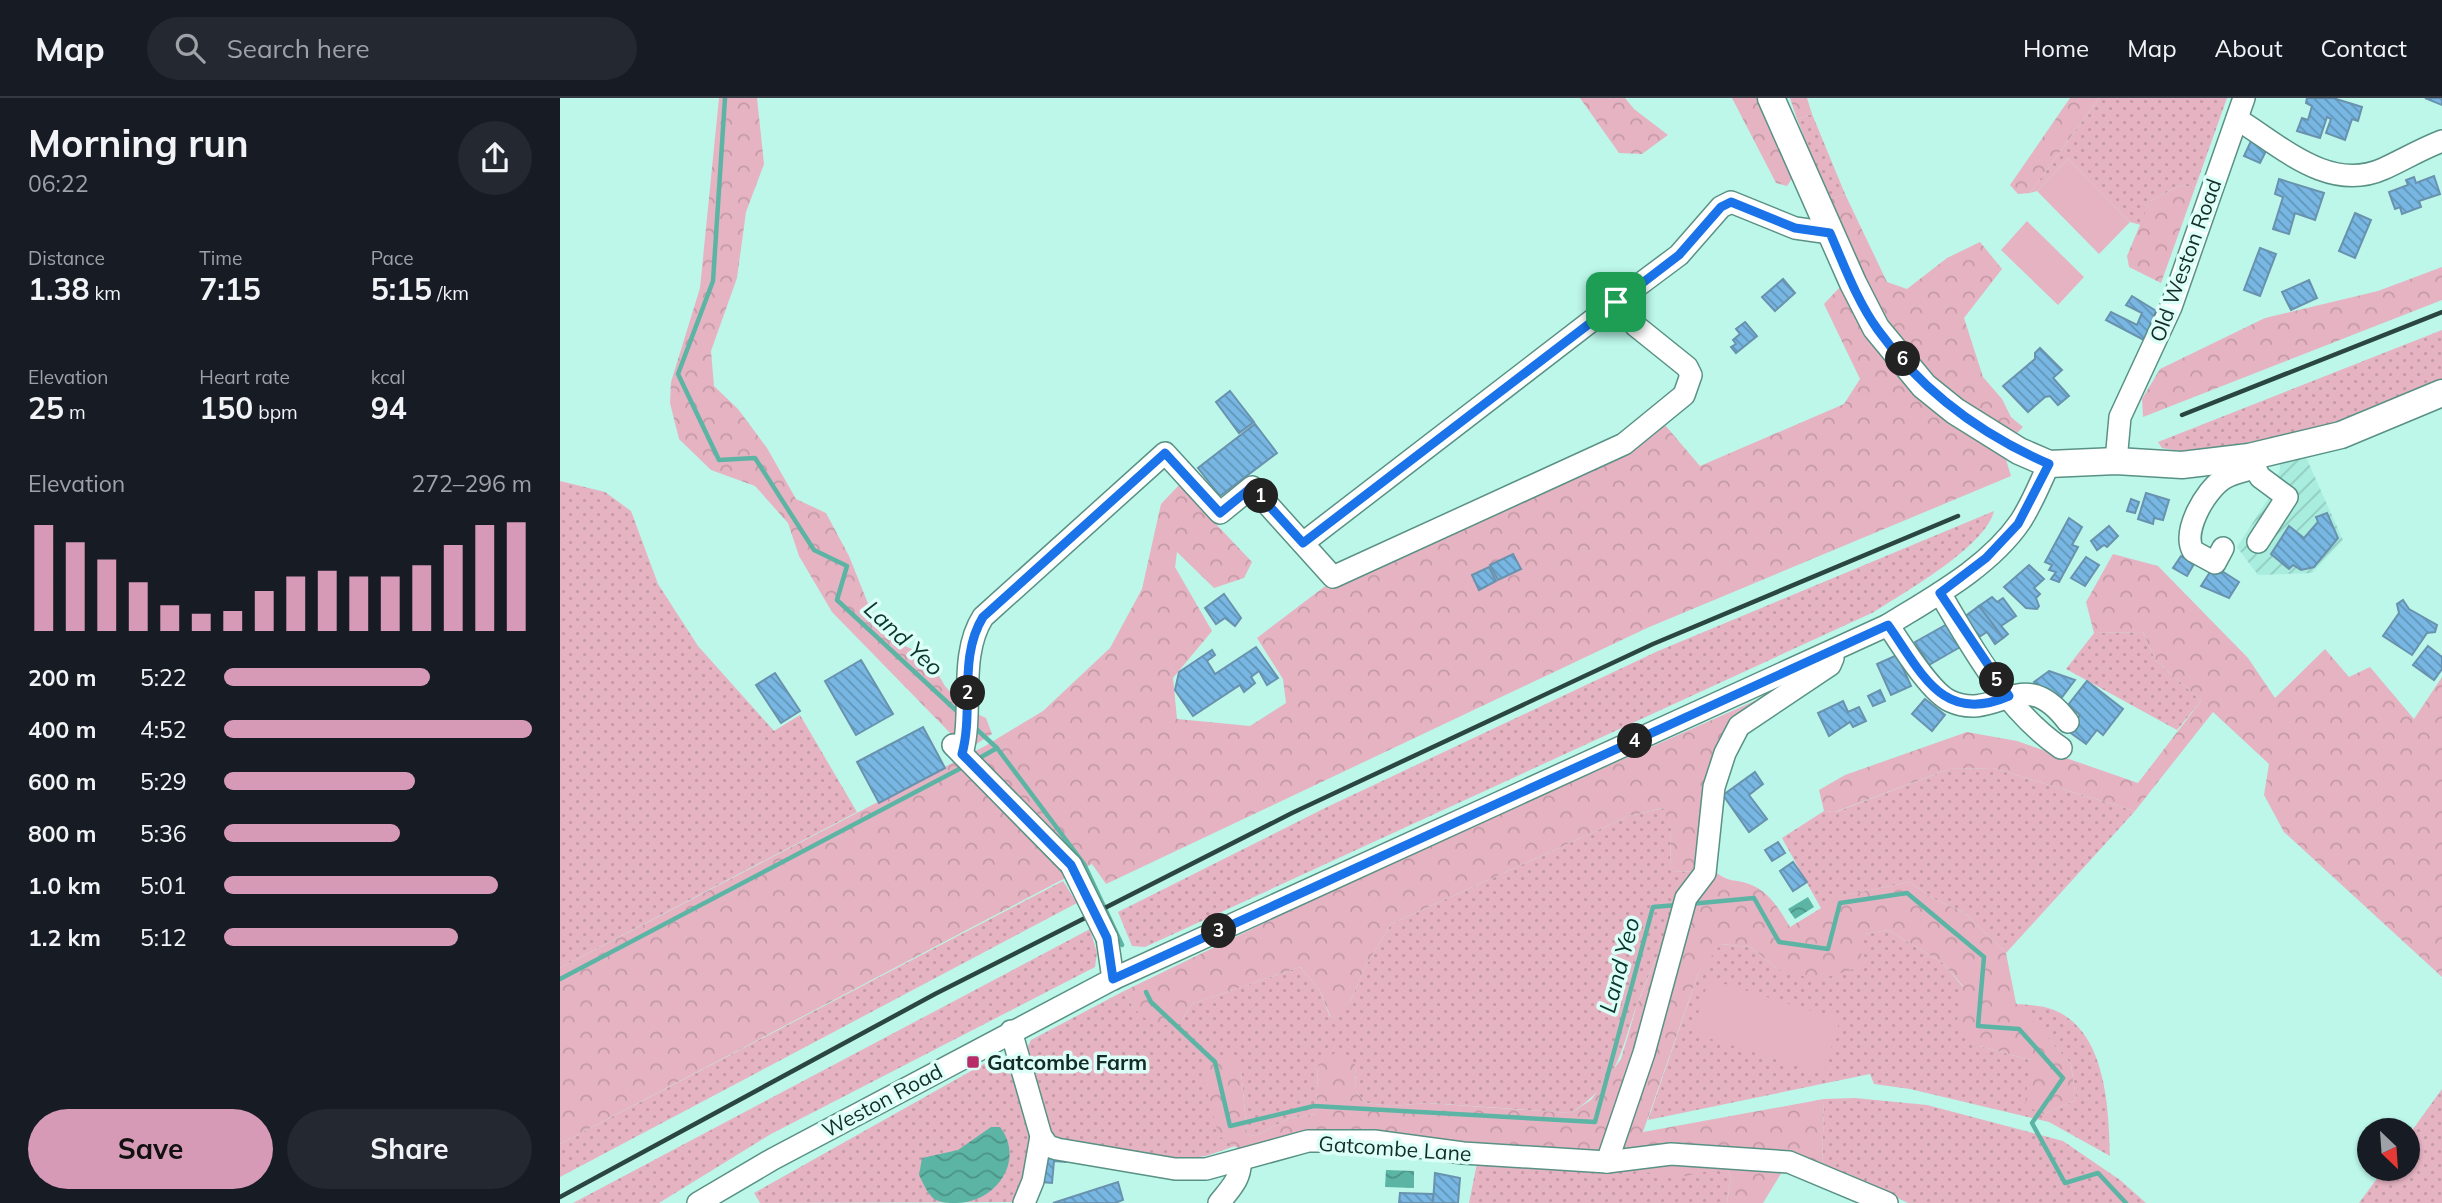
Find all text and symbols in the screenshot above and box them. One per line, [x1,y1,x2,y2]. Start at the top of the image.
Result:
search box [147,17,637,80]
text: Map [35,28,105,69]
icon: search [171,29,209,67]
text: Search here [227,32,370,65]
text: Home [2023,33,2089,63]
text: Map [2127,33,2177,63]
text: About [2215,33,2283,63]
text: Contact [2321,33,2407,63]
text: Morning run [28,119,249,167]
button: share [458,121,532,195]
text: 06:22 [28,169,88,198]
street label: Old Weston Road [2143,175,2227,345]
text: Distance [28,246,105,270]
text: Time [199,246,242,270]
text: Pace [371,246,414,270]
text: 1.38 [28,270,89,308]
text: 7:15 [199,270,261,308]
text: 5:15 [371,270,432,308]
pin [1586,272,1646,332]
text: km [89,281,121,305]
text: /km [432,281,469,305]
icon: arrive [1597,283,1635,321]
pin: 6 [1886,342,1920,376]
text: 6 [1897,346,1908,370]
text: Elevation [28,365,108,389]
text: Heart rate [199,365,290,389]
text: kcal [371,365,405,389]
text: 25 [28,389,64,427]
text: 150 [199,389,253,427]
text: 94 [371,389,407,427]
text: m [64,400,86,424]
text: bpm [253,400,298,424]
text: Elevation [28,469,125,498]
text: 272–296 m [411,469,532,498]
pin: 1 [1244,478,1278,514]
text: 1 [1255,483,1266,507]
water label: Land Yeo [858,594,950,682]
pin: 5 [1980,662,2014,698]
text: 200 m [28,663,96,692]
text: 5:22 [140,663,187,692]
text: 5 [1991,667,2002,691]
pin: 2 [950,676,986,710]
text: 2 [962,680,973,704]
text: 400 m [28,715,96,744]
text: 4:52 [140,715,187,744]
pin: 4 [1618,724,1652,758]
text: 4 [1629,728,1640,752]
text: 600 m [28,767,96,796]
text: 5:29 [140,767,187,796]
text: 800 m [28,819,96,848]
text: 5:36 [140,819,187,848]
text: 1.0 km [28,871,101,900]
text: 5:01 [140,871,187,900]
pin: 3 [1202,914,1236,948]
water label: Land Yeo [1592,914,1646,1016]
text: 3 [1213,918,1224,942]
text: 1.2 km [28,923,101,952]
text: 5:12 [140,923,187,952]
place label: Gatcombe Farm [987,1049,1147,1075]
marker: Gatcombe Farm [965,1054,981,1070]
street label: Weston Road [817,1057,947,1143]
button: Save [28,1109,273,1189]
button: Share [287,1109,532,1189]
north arrow [2357,1118,2420,1181]
map controls [2357,1118,2420,1181]
street label: Gatcombe Lane [1318,1130,1472,1166]

